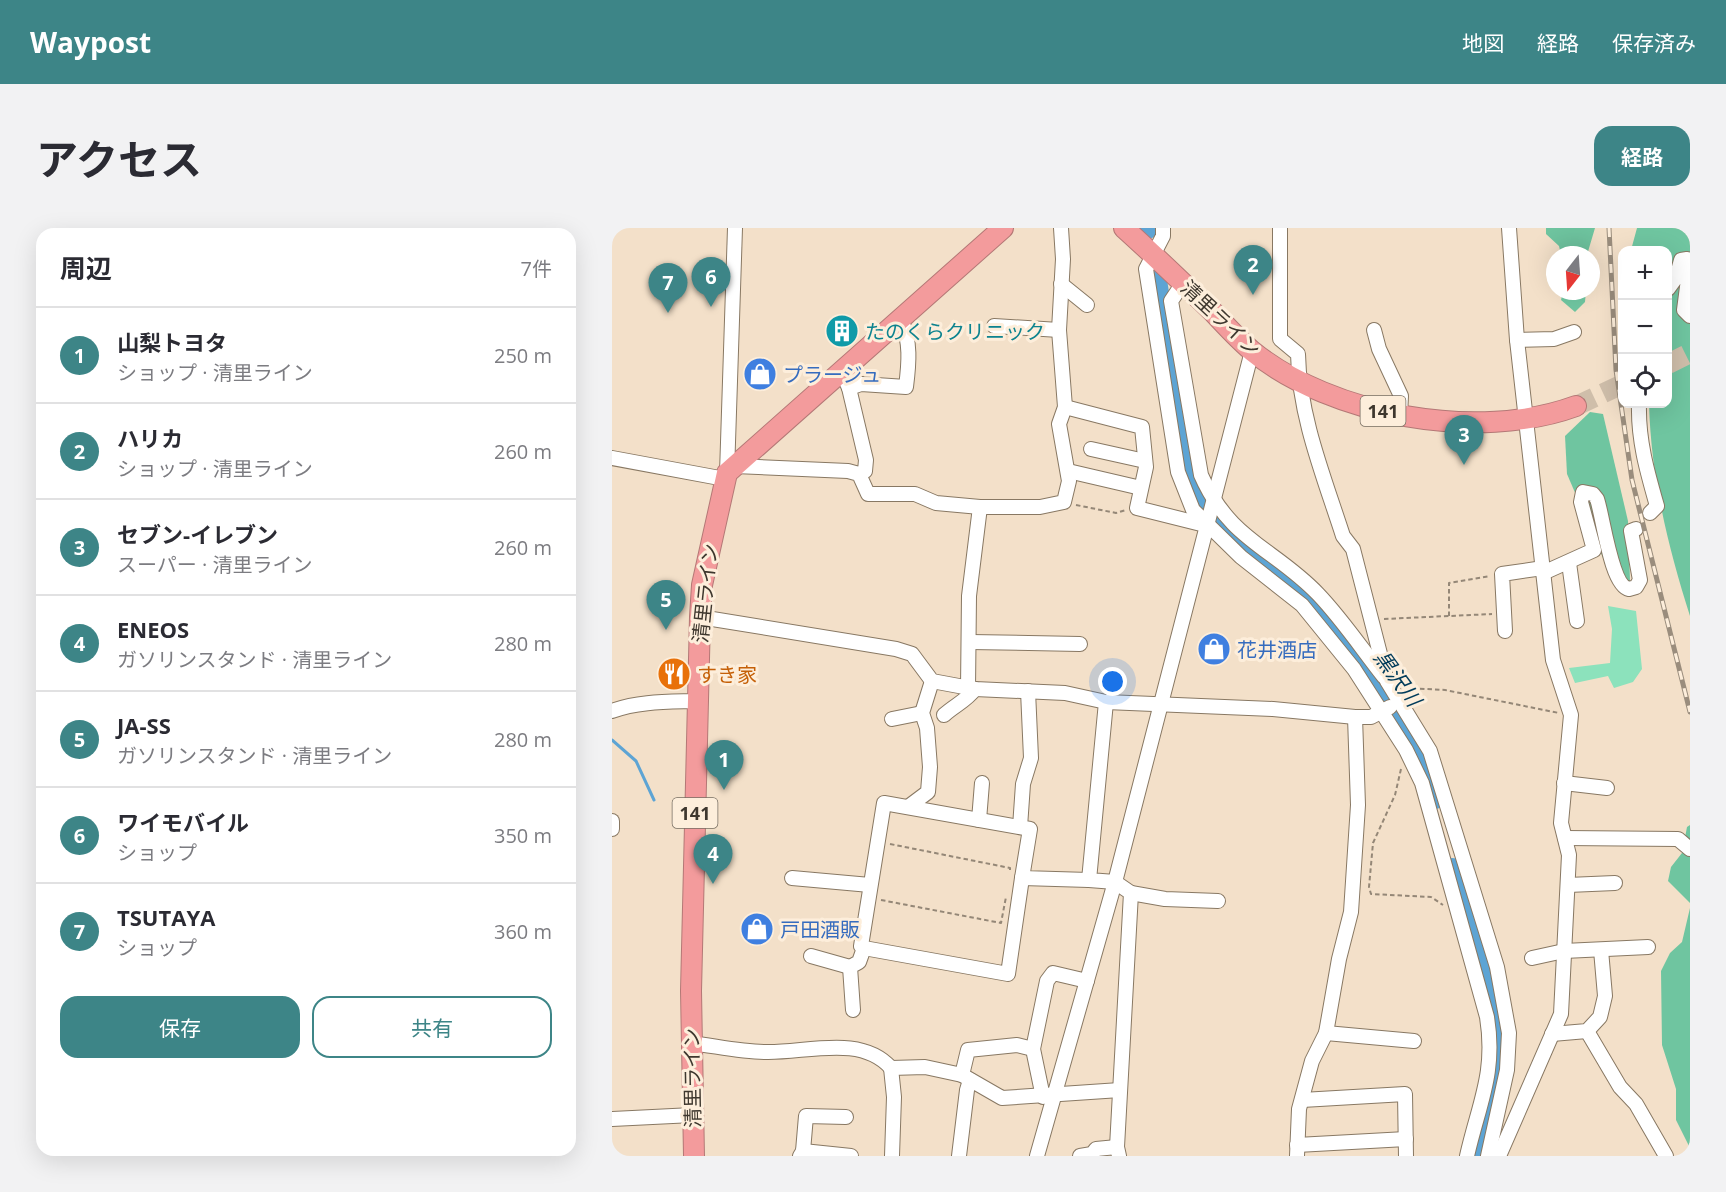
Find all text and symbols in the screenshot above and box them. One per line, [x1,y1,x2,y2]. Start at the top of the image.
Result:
text: Waypost [30,23,151,61]
text: 地図 [1462,29,1504,57]
text: 経路 [1537,29,1579,57]
text: 保存済み [1612,29,1696,57]
button: 経路 [1594,126,1690,186]
text: アクセス [36,130,202,187]
pin: 2 [1234,245,1272,295]
north arrow [1546,246,1600,300]
map controls [1618,246,1672,408]
button: + [1618,246,1672,300]
text: 周辺 [60,250,112,286]
text: 7件 [521,255,552,282]
pin: 6 [692,257,730,307]
pin: 7 [648,264,688,313]
street label: 清里ライン [1175,274,1267,362]
button: − [1618,300,1672,354]
building icon: たのくらクリニック [824,313,860,349]
place label: たのくらクリニック [865,318,1045,345]
text: 山梨トヨタ [117,327,227,357]
text: 1 [74,342,85,369]
text: 250 m [494,342,552,369]
button: locate [1618,354,1672,408]
shop icon: プラージュ [742,356,778,392]
text: ショップ · 清里ライン [117,359,313,386]
place label: プラージュ [783,361,881,388]
road number: 141 [1360,396,1406,426]
pin: 3 [1444,416,1484,465]
text: ハリカ [117,423,183,453]
text: 2 [74,438,85,465]
text: 260 m [494,438,552,465]
text: ショップ · 清里ライン [117,455,313,482]
text: セブン-イレブン [117,519,278,549]
text: 3 [74,534,85,561]
text: 260 m [494,534,552,561]
street label: 清里ライン [686,542,724,644]
text: スーパー · 清里ライン [117,551,312,578]
pin: 5 [646,580,686,630]
text: ENEOS [117,614,189,644]
text: 4 [74,630,85,657]
text: 280 m [494,630,552,657]
shop icon: 花井酒店 [1196,631,1232,667]
place label: 花井酒店 [1237,636,1317,663]
water label: 黒沢川 [1368,644,1429,713]
text: ガソリンスタンド · 清里ライン [117,646,392,673]
restaurant icon: すき家 [656,656,692,692]
place label: すき家 [697,661,757,688]
your location [1098,667,1127,696]
text: JA-SS [117,710,171,740]
text: 5 [74,726,85,753]
text: 280 m [494,726,552,753]
pin: 1 [704,740,744,790]
text: ガソリンスタンド · 清里ライン [117,742,392,769]
road number: 141 [672,798,718,828]
text: ワイモバイル [117,807,249,837]
text: 6 [74,822,85,849]
text: 350 m [494,822,552,849]
pin: 4 [694,834,732,884]
text: ショップ [117,839,197,866]
text: TSUTAYA [117,902,215,932]
shop icon: 戸田酒販 [739,911,775,947]
place label: 戸田酒販 [780,916,860,943]
text: 7 [74,918,85,945]
text: 360 m [494,918,552,945]
text: ショップ [117,934,197,961]
button: 保存 [60,996,300,1058]
button: 共有 [312,996,552,1058]
street label: 清里ライン [678,1028,706,1128]

